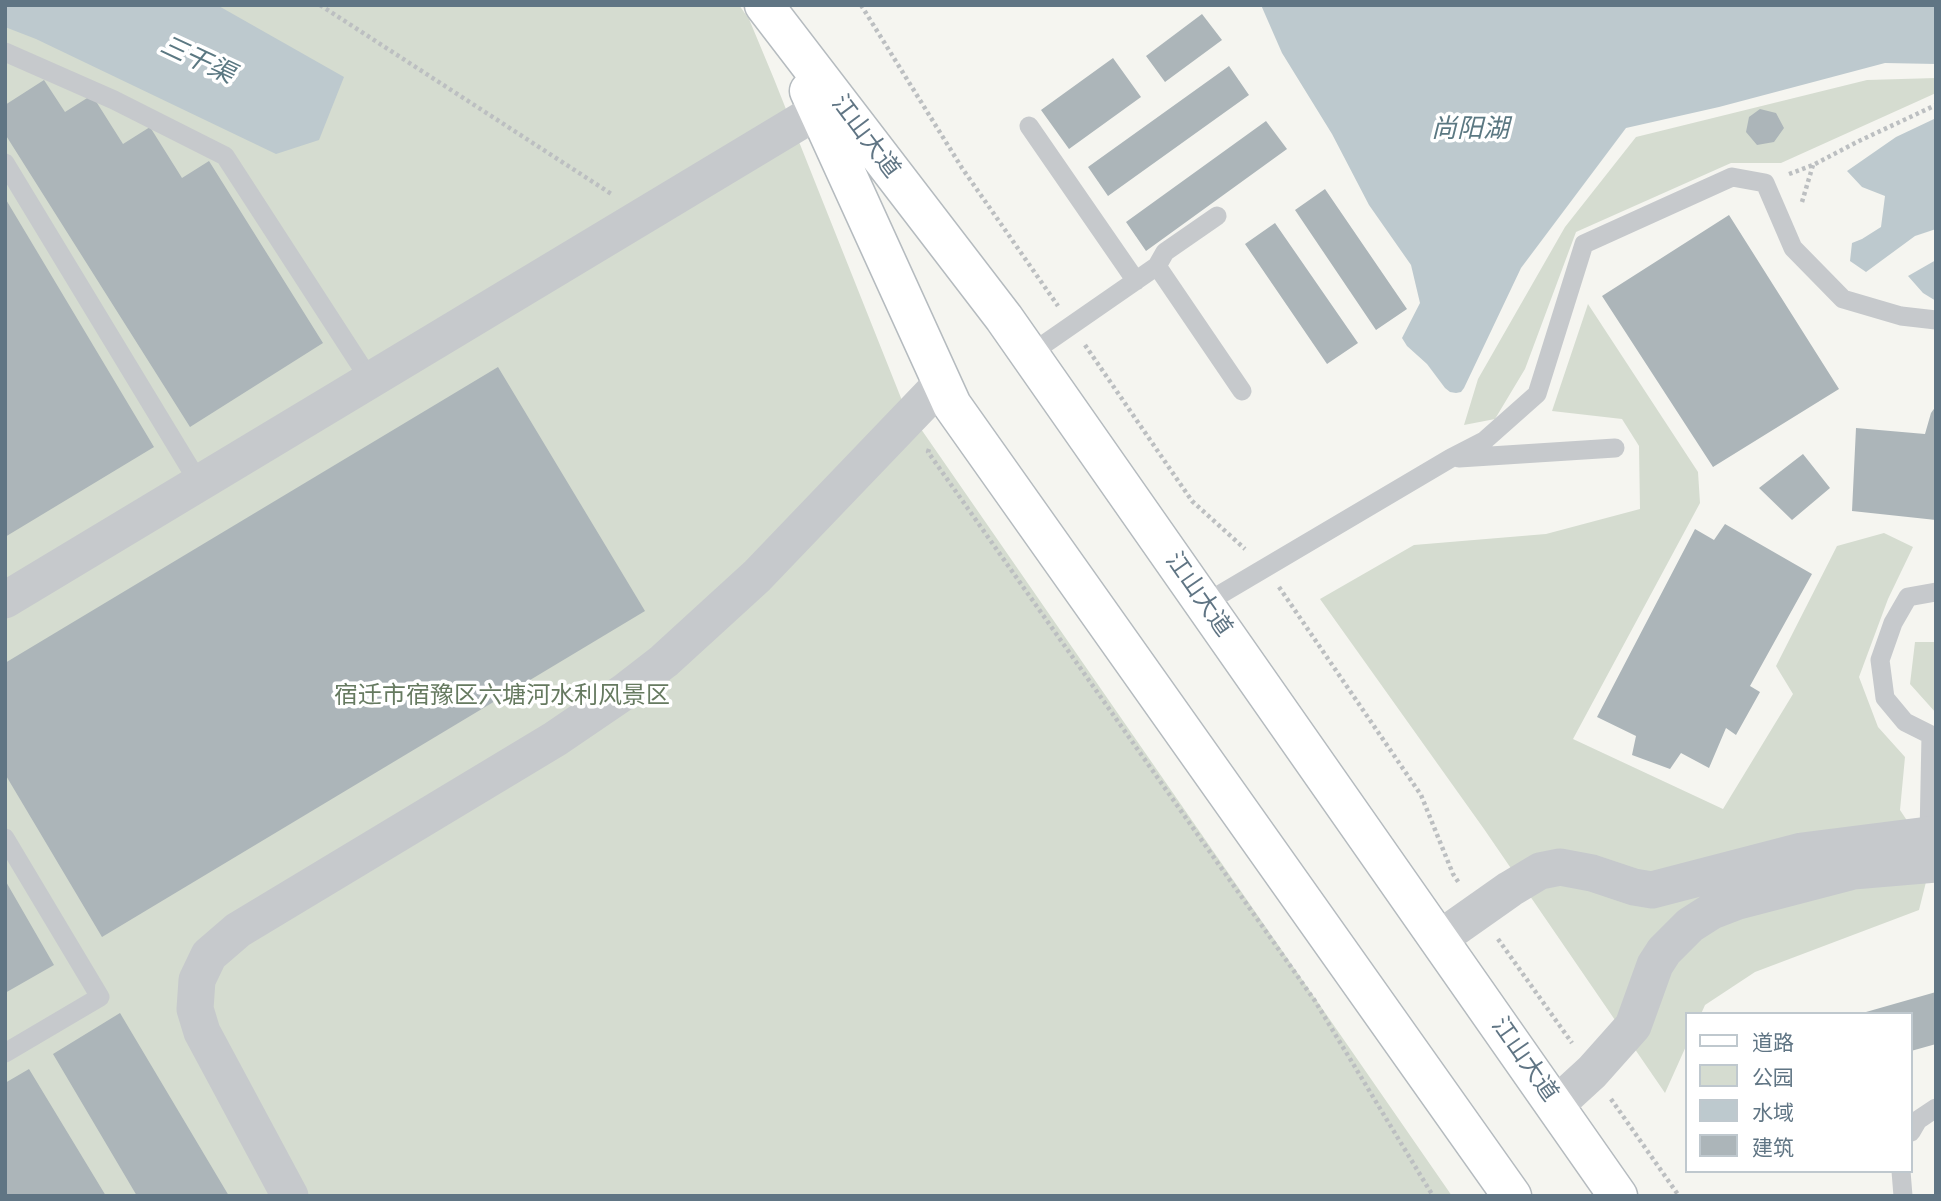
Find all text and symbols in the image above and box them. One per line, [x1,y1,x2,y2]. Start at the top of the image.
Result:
water label: 三干渠 [155,30,239,92]
street label: 江山大道 [825,90,905,184]
water label: 尚阳湖 [1431,114,1509,146]
street label: 江山大道 [1159,547,1237,643]
park label: 宿迁市宿豫区六塘河水利风景区 [334,683,670,711]
street label: 江山大道 [1485,1012,1563,1108]
legend [1686,1012,1913,1173]
text: 道路 [1752,1031,1794,1055]
text: 公园 [1752,1066,1794,1090]
text: 水域 [1752,1101,1794,1125]
text: 建筑 [1752,1136,1794,1160]

